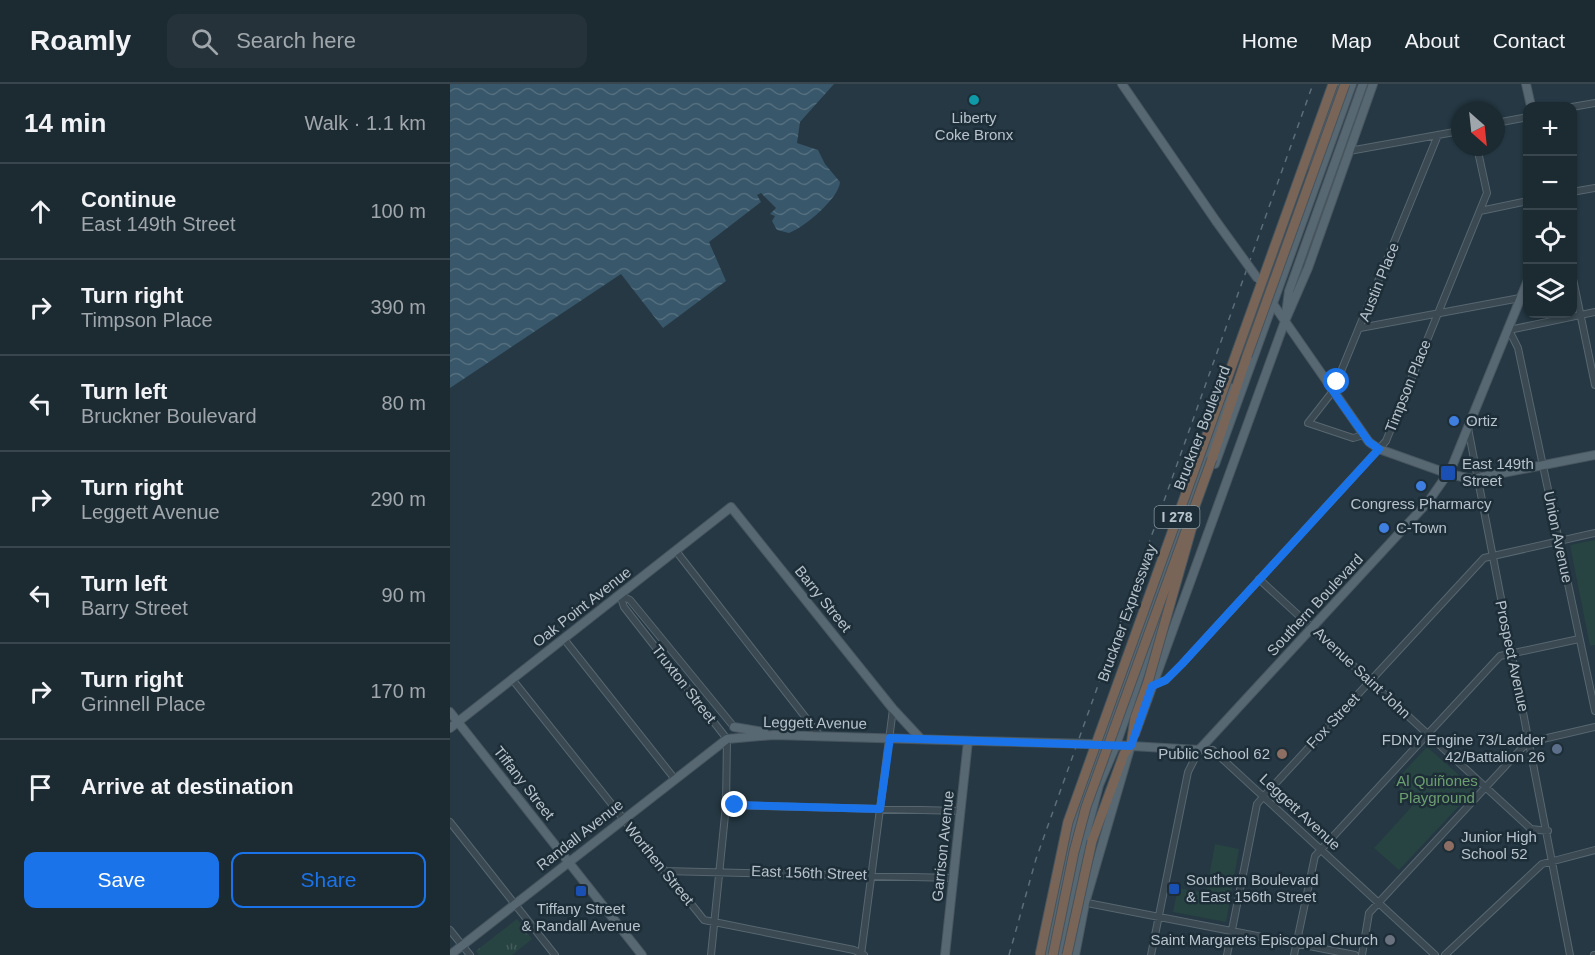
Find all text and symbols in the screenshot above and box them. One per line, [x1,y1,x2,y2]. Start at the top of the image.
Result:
search box [167,14,587,68]
text: Roamly [30,25,131,56]
icon: search [188,25,221,58]
text: Search here [236,28,356,53]
text: Home [1242,29,1298,52]
text: Map [1331,29,1372,52]
text: About [1405,29,1460,52]
text: Contact [1493,29,1565,52]
marker: Liberty Coke Bronx [967,93,981,107]
north arrow [1451,102,1505,156]
map controls [1523,102,1577,318]
button: + [1523,102,1577,156]
text: 14 min [24,108,106,138]
place label: Liberty Coke Bronx [935,109,1014,143]
text: Walk · 1.1 km [305,112,426,134]
button: − [1523,156,1577,210]
text: Continue [81,187,176,212]
icon: ahead [24,195,57,228]
text: 100 m [370,200,426,222]
button: locate [1523,210,1577,264]
text: East 149th Street [81,213,236,235]
street label: Austin Place [1355,240,1402,324]
button: layers [1523,264,1577,318]
text: Turn right [81,283,183,308]
icon: right [24,291,57,324]
text: 390 m [370,296,426,318]
text: Timpson Place [81,309,213,331]
street label: Timpson Place [1381,337,1434,435]
street label: Bruckner Boulevard [1170,363,1233,492]
route start [1323,368,1349,394]
text: Turn left [81,379,167,404]
icon: left [24,387,57,420]
text: 80 m [382,392,426,414]
text: Bruckner Boulevard [81,405,257,427]
place label: Ortiz [1466,412,1498,429]
marker: Ortiz [1447,414,1461,428]
place label: East 149th Street [1462,455,1534,489]
marker: East 149th Street [1439,464,1457,482]
text: Turn right [81,475,183,500]
marker: Congress Pharmarcy [1414,479,1428,493]
icon: right [24,483,57,516]
text: 290 m [370,488,426,510]
street label: Union Avenue [1540,490,1576,584]
place label: Congress Pharmarcy [1351,495,1492,512]
text: Leggett Avenue [81,501,220,523]
road number: I 278 [1154,506,1200,528]
place label: C-Town [1396,519,1447,536]
marker: C-Town [1377,521,1391,535]
street label: Bruckner Expressway [1094,541,1159,684]
street label: Southern Boulevard [1263,550,1366,659]
street label: Barry Street [792,562,856,636]
street label: Oak Point Avenue [529,563,634,650]
text: Turn left [81,571,167,596]
icon: left [24,579,57,612]
text: 90 m [382,584,426,606]
text: Barry Street [81,597,188,619]
street label: Prospect Avenue [1492,599,1533,713]
street label: Avenue Saint John [1311,624,1414,722]
street label: Truxton Street [649,641,721,727]
text: Turn right [81,667,183,692]
icon: right [24,675,57,708]
text: 170 m [370,680,426,702]
street label: Fox Street [1303,689,1363,752]
text: Grinnell Place [81,693,206,715]
street label: Leggett Avenue [763,713,867,732]
place label: FDNY Engine 73/Ladder 42/Battalion 26 [1382,731,1545,765]
marker: FDNY Engine 73/Ladder 42/Battalion 26 [1550,742,1564,756]
street label: Tiffany Street [490,743,559,823]
place label: Public School 62 [1158,745,1270,762]
marker: Public School 62 [1275,747,1289,761]
street label: Leggett Avenue [1257,770,1344,853]
icon: arrive [24,771,57,804]
park label: Al Quiñones Playground [1396,772,1478,806]
text: Arrive at destination [81,774,294,799]
street label: Garrison Avenue [928,790,957,902]
route end [721,791,747,817]
street label: Randall Avenue [533,796,626,874]
street label: Worthen Street [621,819,698,909]
place label: Junior High School 52 [1461,828,1537,862]
marker: Junior High School 52 [1442,839,1456,853]
button: Save [24,852,219,908]
button: Share [231,852,426,908]
street label: East 156th Street [751,862,868,883]
place label: Southern Boulevard & East 156th Street [1186,871,1319,905]
marker: Southern Boulevard & East 156th Street [1167,882,1181,896]
marker: Tiffany Street & Randall Avenue [574,884,588,898]
place label: Tiffany Street & Randall Avenue [522,900,640,934]
place label: Saint Margarets Episcopal Church [1150,931,1378,948]
marker: Saint Margarets Episcopal Church [1383,933,1397,947]

